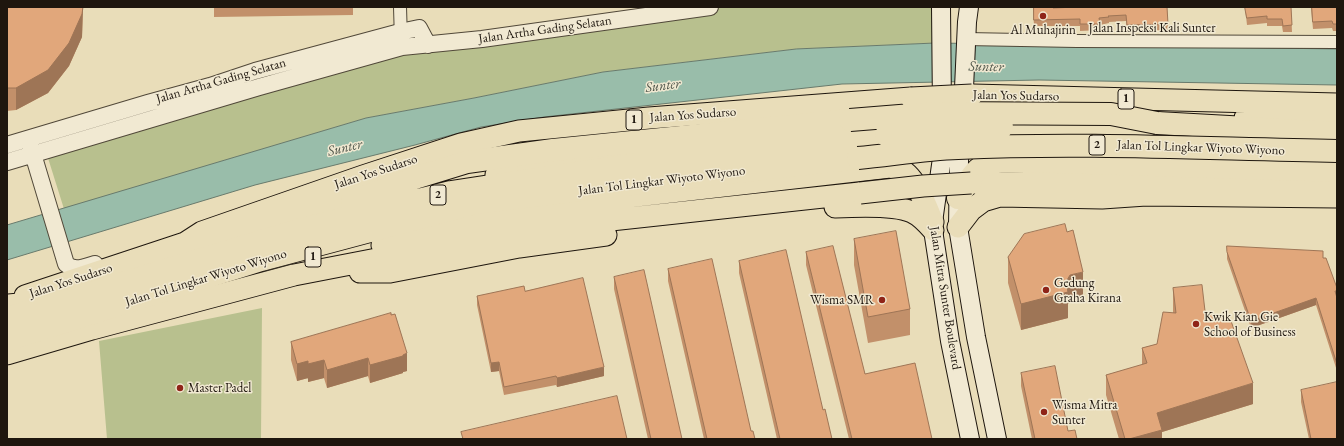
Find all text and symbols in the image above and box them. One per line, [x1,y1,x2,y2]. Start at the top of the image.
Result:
marker: Al Muhajirin [1038,11,1048,21]
street label: Jalan Artha Gading Selatan [477,13,613,47]
street label: Jalan Inspeksi Kali Sunter [1089,20,1215,36]
place label: Al Muhajirin [1010,22,1076,38]
street label: Jalan Artha Gading Selatan [154,55,288,107]
water label: Sunter [968,58,1004,76]
water label: Sunter [645,76,681,96]
street label: Jalan Yos Sudarso [973,87,1059,105]
road number: 1 [1118,89,1134,109]
street label: Jalan Yos Sudarso [649,104,737,126]
road number: 1 [626,110,642,130]
road number: 2 [1089,135,1105,155]
water label: Sunter [326,136,364,160]
street label: Jalan Tol Lingkar Wiyoto Wiyono [1117,137,1285,159]
street label: Jalan Yos Sudarso [332,151,420,193]
street label: Jalan Tol Lingkar Wiyoto Wiyono [578,163,746,199]
road number: 2 [430,185,446,205]
street label: Jalan Mitra Sunter Boulevard [926,225,964,371]
street label: Jalan Tol Lingkar Wiyoto Wiyono [123,246,289,310]
road number: 1 [305,247,321,267]
street label: Jalan Yos Sudarso [27,260,115,302]
place label: Gedung Graha Kirana [1054,275,1121,306]
marker: Gedung Graha Kirana [1041,285,1051,295]
place label: Wisma SMR [810,292,874,308]
marker: Wisma SMR [877,295,887,305]
place label: Kwik Kian Gie School of Business [1204,309,1296,340]
marker: Kwik Kian Gie School of Business [1191,319,1201,329]
place label: Master Padel [188,380,251,396]
marker: Master Padel [175,383,185,393]
place label: Wisma Mitra Sunter [1052,397,1117,428]
marker: Wisma Mitra Sunter [1039,407,1049,417]

